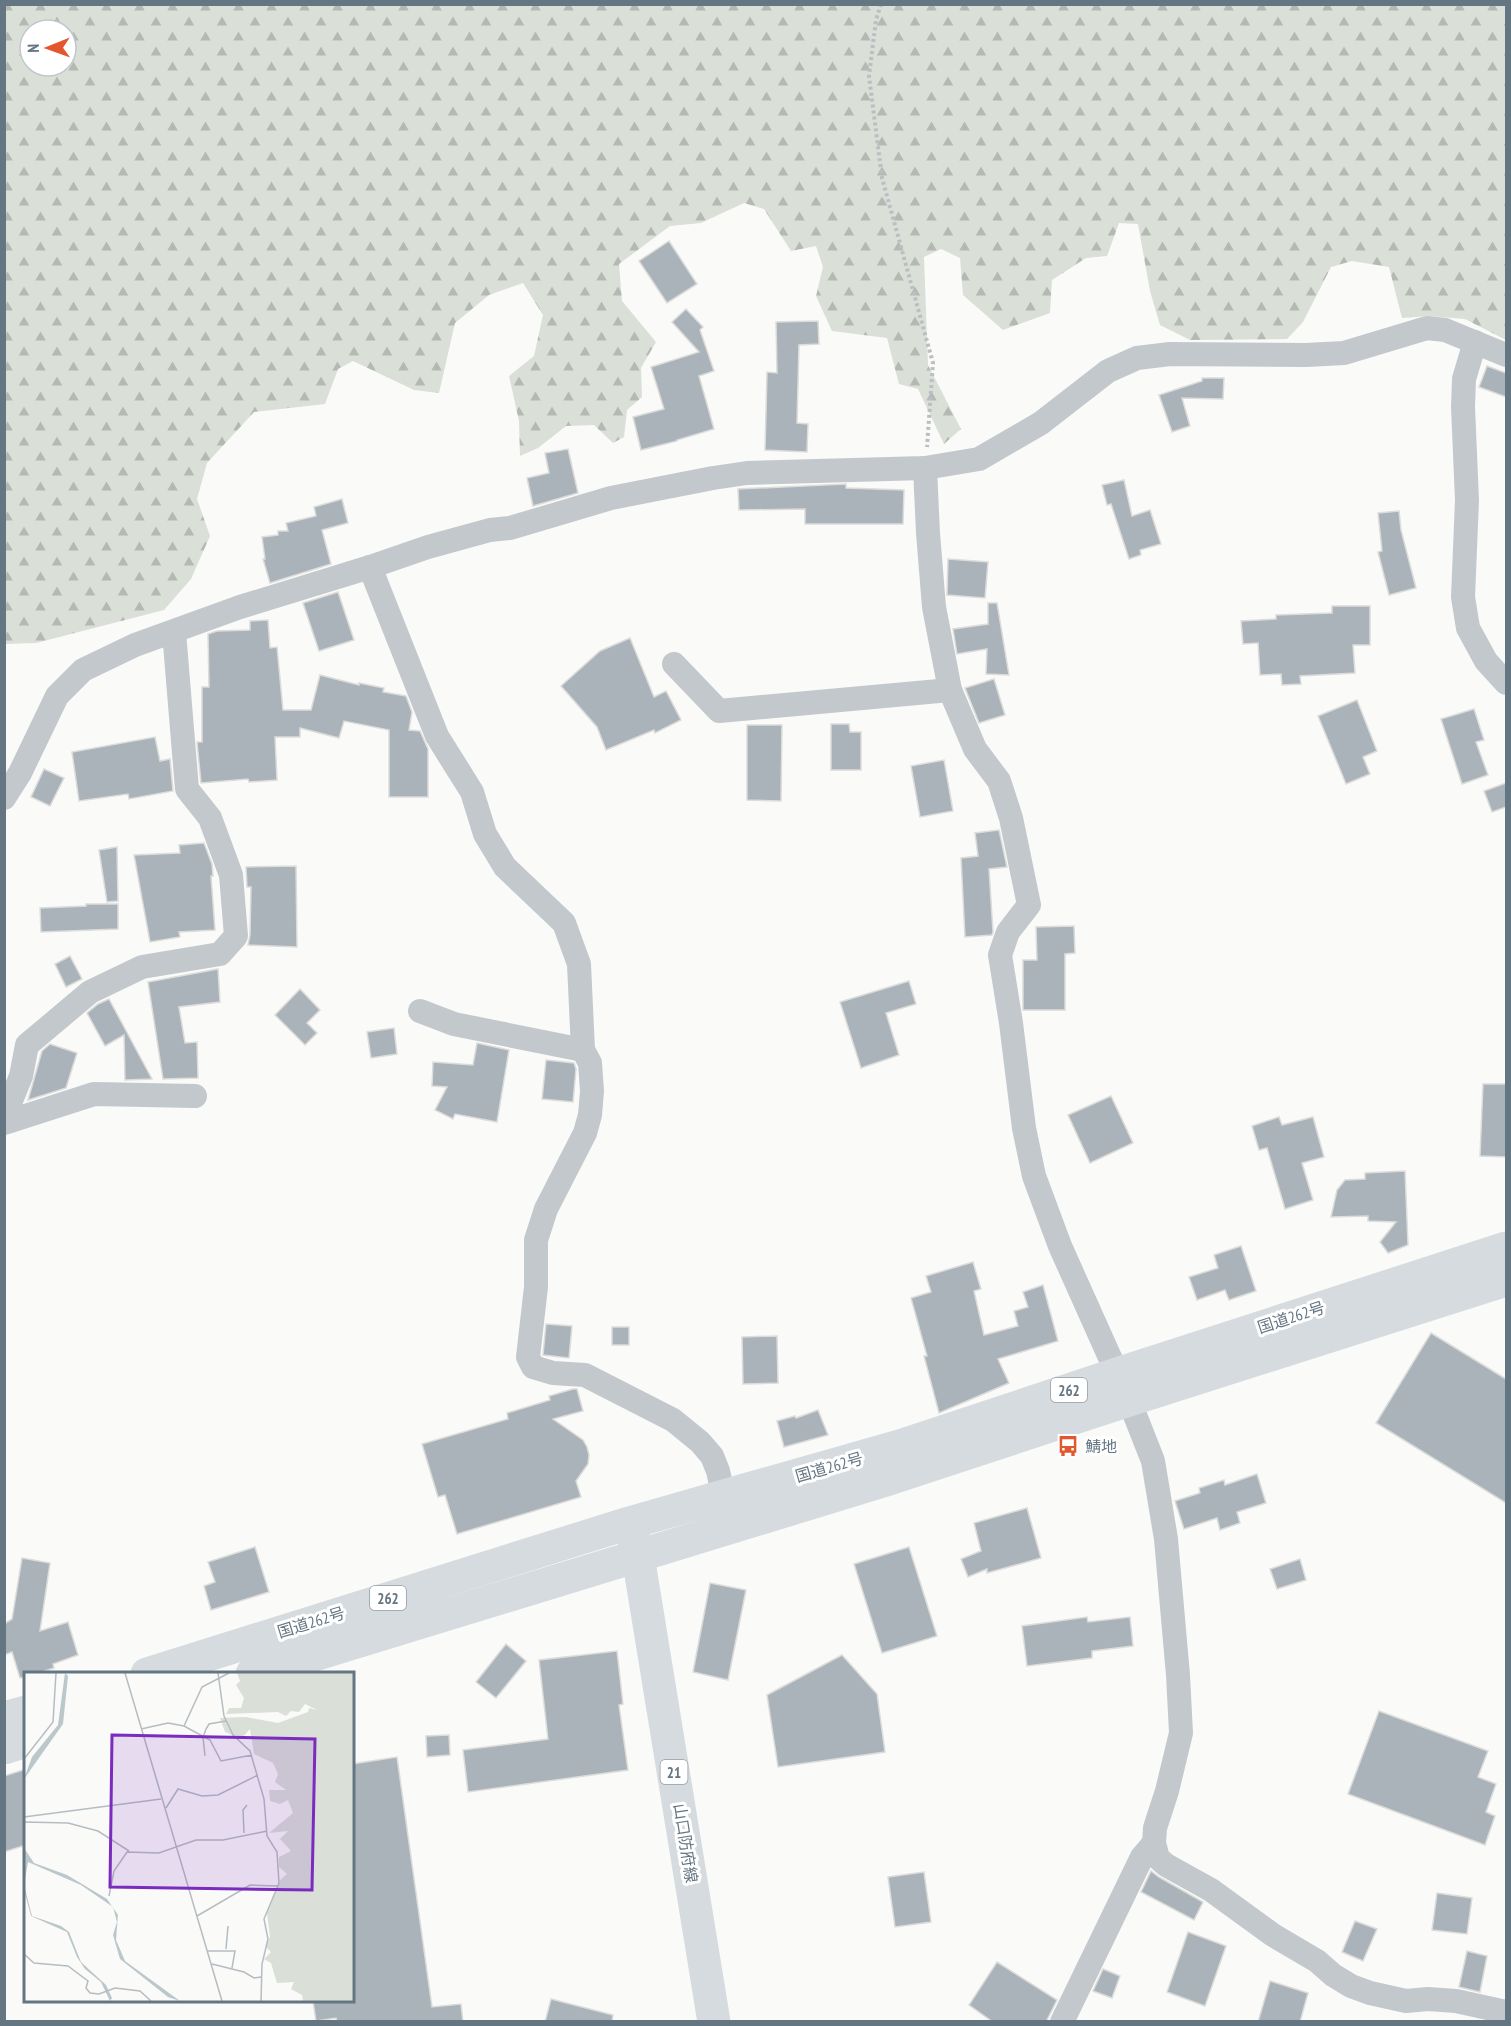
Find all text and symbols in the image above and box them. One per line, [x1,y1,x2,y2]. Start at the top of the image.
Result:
north arrow [18,18,78,78]
text: N [23,44,43,53]
street label: 国道262号 [1255,1297,1327,1337]
road number: 262 [1051,1378,1087,1402]
bus stop icon: 鯖地 [1056,1434,1080,1458]
place label: 鯖地 [1085,1436,1117,1456]
street label: 国道262号 [793,1448,865,1486]
road number: 262 [370,1586,406,1610]
street label: 国道262号 [275,1602,347,1642]
inset map [24,1672,354,2002]
road number: 21 [660,1760,688,1784]
street label: 山口防府線 [670,1802,702,1884]

